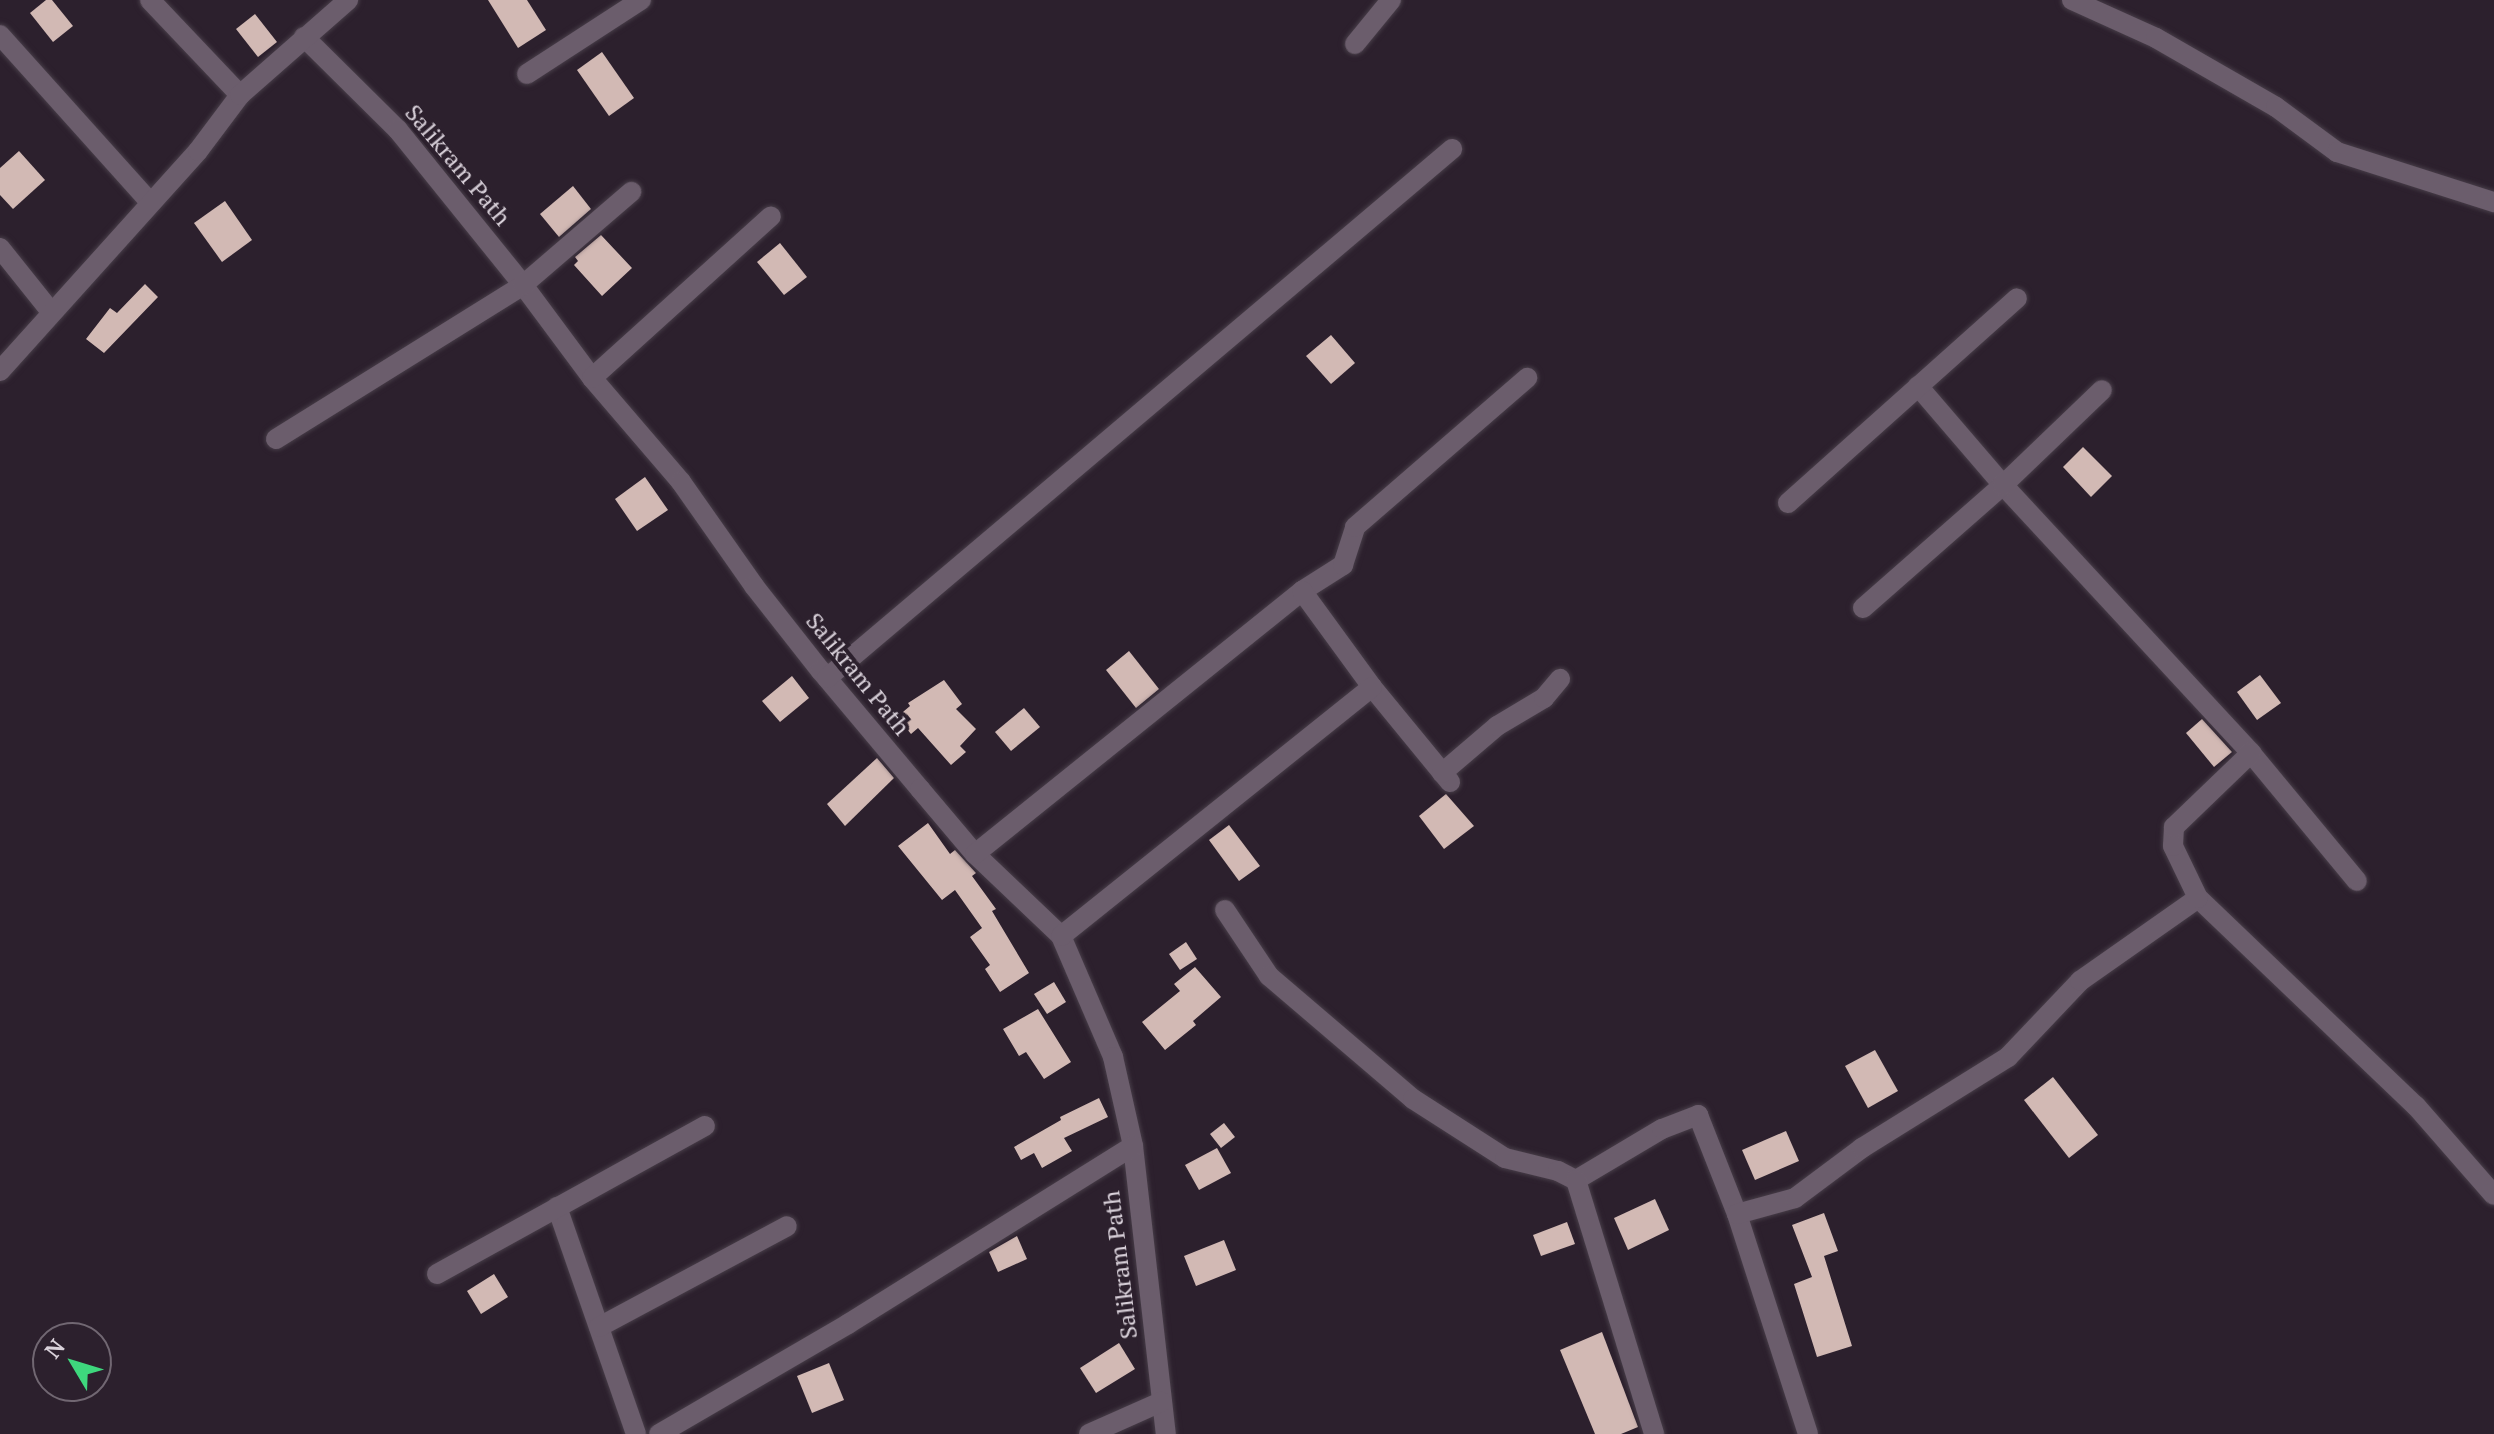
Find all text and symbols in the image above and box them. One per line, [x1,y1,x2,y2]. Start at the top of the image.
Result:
street label: Salikram Path [399,99,517,231]
street label: Salikram Path [800,607,916,741]
street label: Salikram Path [1097,1189,1143,1341]
north arrow [32,1322,112,1402]
text: N [38,1333,71,1364]

